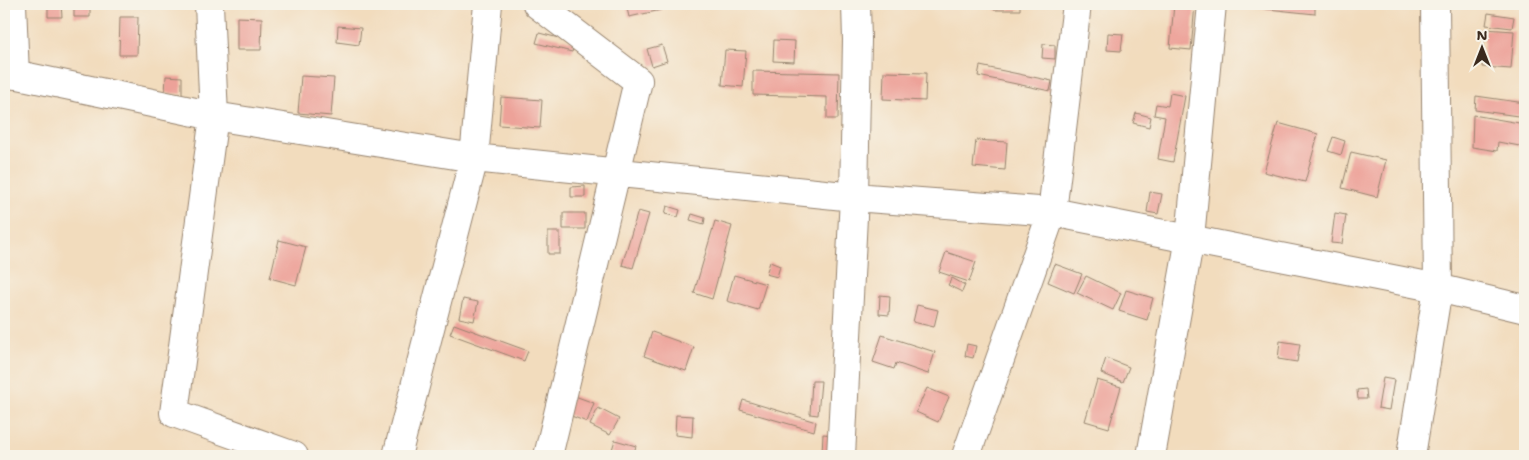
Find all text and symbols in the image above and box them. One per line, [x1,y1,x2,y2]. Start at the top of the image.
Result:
north arrow [1456,22,1506,72]
text: N [1476,26,1488,44]

